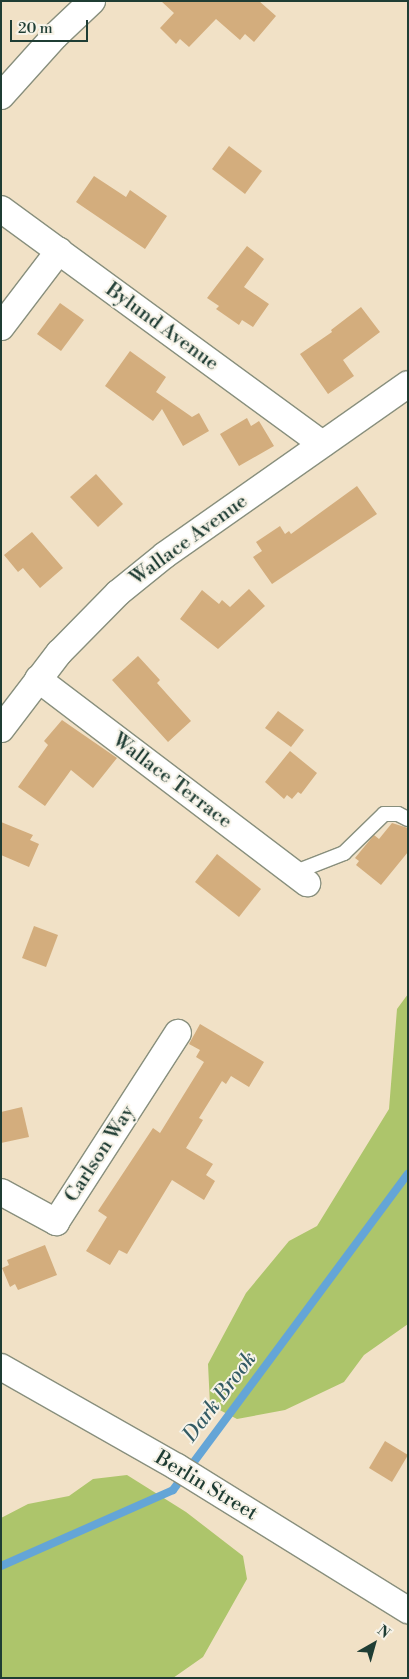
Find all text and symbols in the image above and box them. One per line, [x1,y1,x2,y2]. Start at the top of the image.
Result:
scale bar [12,10,90,42]
text: 20 m [18,19,53,38]
street label: Bylund Avenue [101,278,223,376]
street label: Wallace Avenue [126,489,252,591]
street label: Wallace Terrace [107,728,237,834]
street label: Carlson Way [60,1101,140,1207]
water label: Dark Brook [178,1347,262,1447]
street label: Berlin Street [150,1446,262,1526]
north arrow [349,1619,399,1669]
text: N [373,1622,393,1643]

